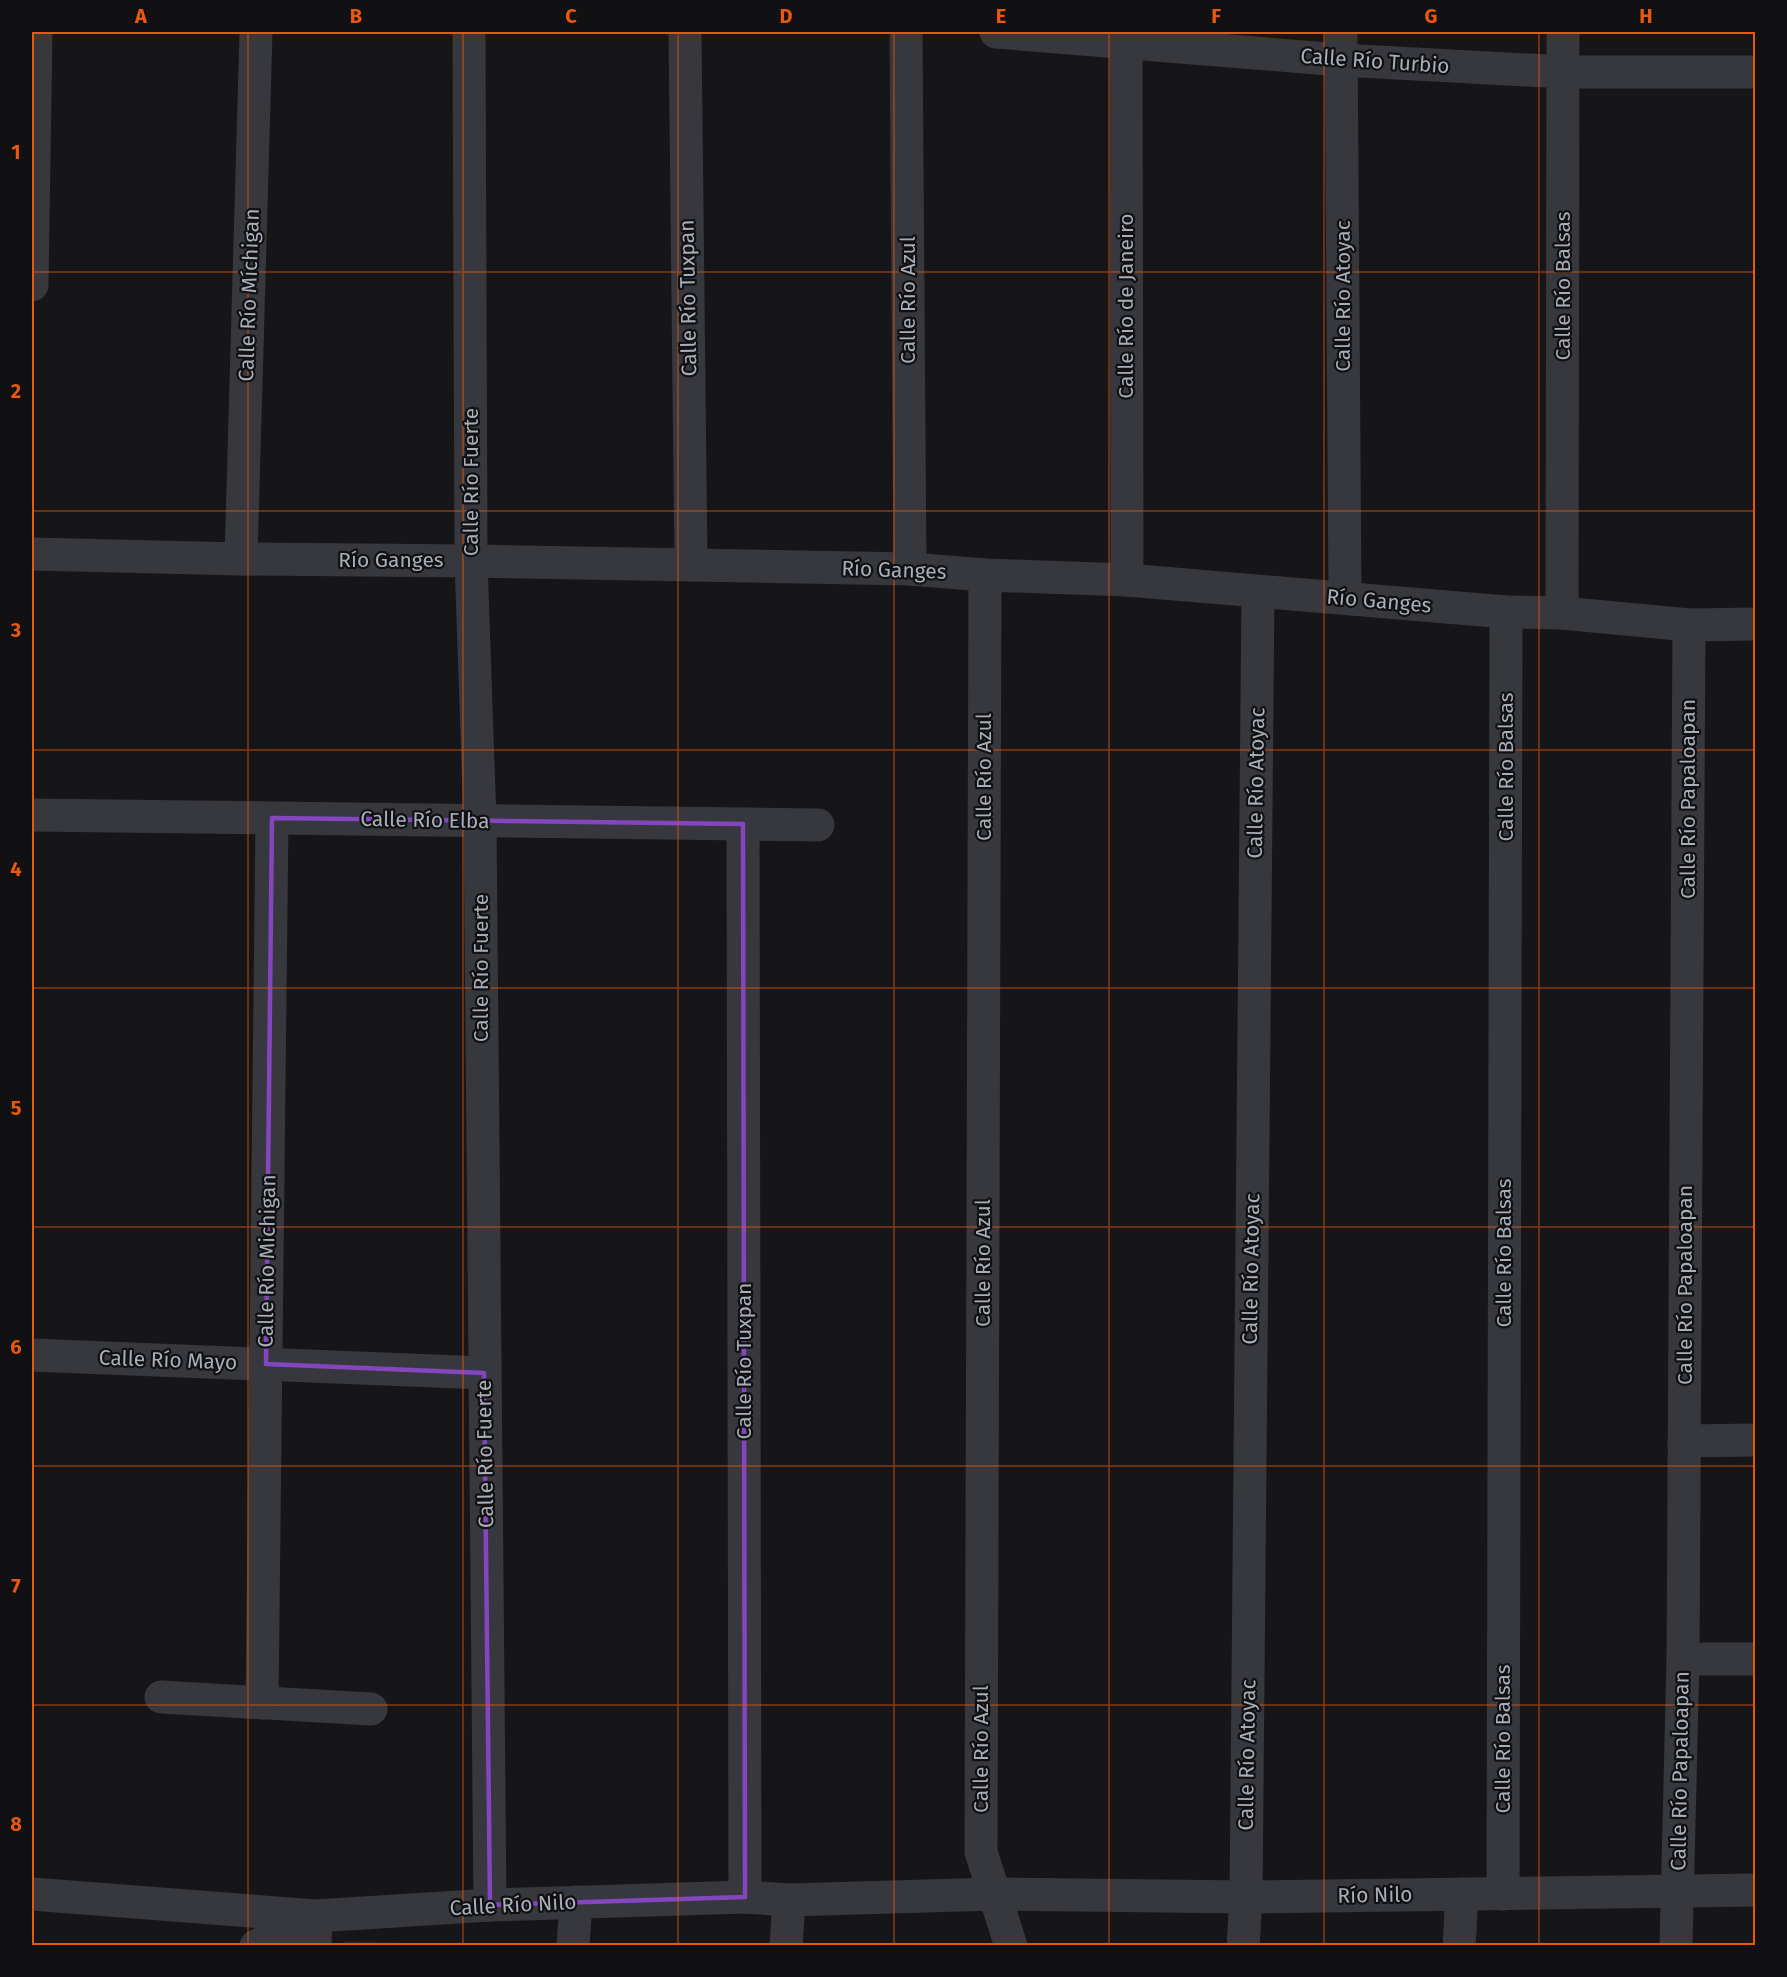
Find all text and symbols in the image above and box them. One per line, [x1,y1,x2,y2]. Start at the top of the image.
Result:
text: A [134,4,148,28]
text: B [350,4,362,28]
text: C [565,4,577,28]
text: D [779,4,793,28]
text: E [996,4,1006,28]
text: F [1211,4,1221,28]
text: G [1425,4,1437,28]
text: H [1639,4,1653,28]
street label: Calle Río Turbio [1300,43,1450,79]
text: 1 [11,140,21,164]
street label: Calle Río Míchigan [233,208,265,382]
street label: Calle Río Balsas [1550,211,1576,361]
street label: Calle Río de Janeiro [1113,213,1139,399]
street label: Calle Río Tuxpan [674,219,702,377]
street label: Calle Río Atoyac [1330,220,1356,372]
street label: Calle Río Azul [895,236,921,364]
text: 2 [11,379,21,403]
street label: Calle Río Fuerte [458,408,484,556]
street label: Río Ganges [338,547,444,573]
street label: Río Ganges [841,555,947,585]
street label: Río Ganges [1325,583,1433,619]
text: 3 [10,618,21,642]
street label: Calle Río Balsas [1493,692,1519,842]
street label: Calle Río Papaloapan [1675,699,1701,899]
street label: Calle Río Atoyac [1242,707,1270,859]
street label: Calle Río Azul [971,713,997,841]
street label: Calle Río Elba [360,806,490,834]
text: 4 [10,857,22,881]
street label: Calle Río Fuerte [468,894,494,1042]
text: 5 [11,1096,22,1120]
street label: Calle Río Michigan [252,1174,282,1348]
street label: Calle Río Balsas [1491,1178,1517,1328]
street label: Calle Río Papaloapan [1672,1185,1698,1385]
street label: Calle Río Atoyac [1237,1193,1265,1345]
street label: Calle Río Azul [970,1199,996,1327]
street label: Calle Río Tuxpan [731,1283,757,1439]
text: 6 [10,1335,22,1359]
street label: Calle Río Mayo [98,1345,238,1375]
street label: Calle Río Fuerte [471,1380,499,1528]
text: 7 [11,1574,21,1598]
street label: Calle Río Balsas [1490,1664,1516,1814]
street label: Calle Río Papaloapan [1665,1671,1695,1871]
street label: Calle Río Atoyac [1233,1679,1261,1831]
street label: Calle Río Azul [968,1685,994,1813]
text: 8 [10,1812,22,1836]
street label: Río Nilo [1337,1881,1413,1909]
street label: Calle Río Nilo [449,1889,577,1921]

